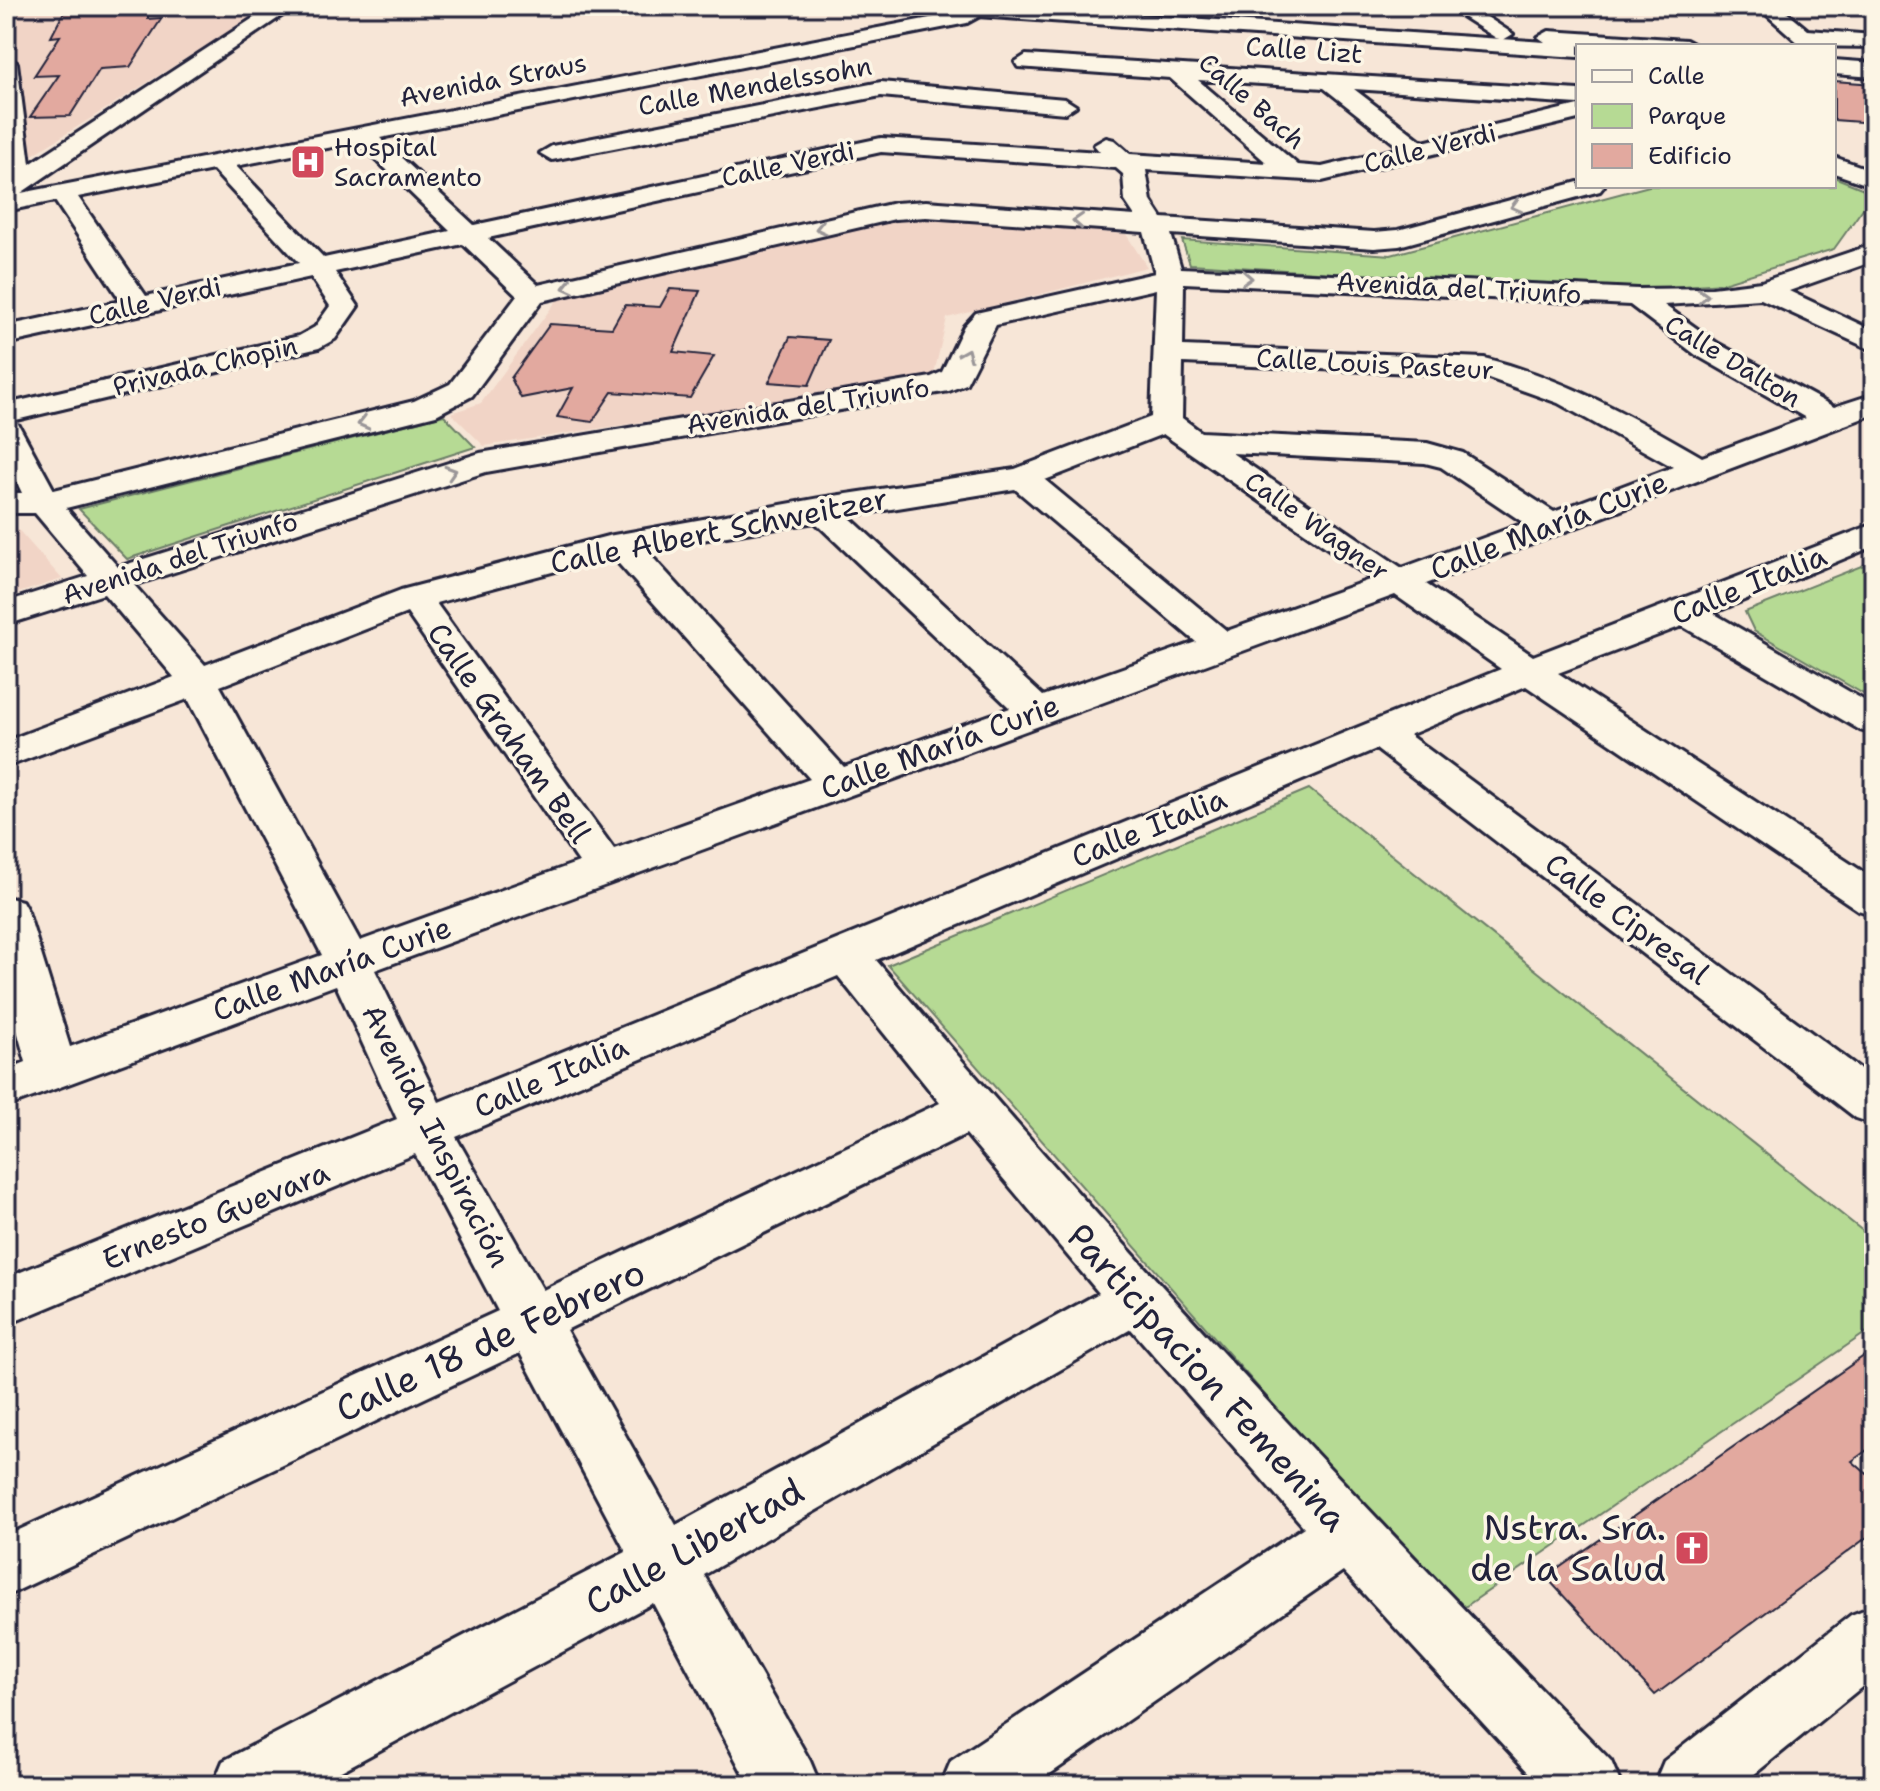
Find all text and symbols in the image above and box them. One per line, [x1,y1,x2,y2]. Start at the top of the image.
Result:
street label: Calle Lizt [1244,28,1364,71]
street label: Avenida Straus [396,44,589,115]
legend [1576,44,1836,188]
street label: Calle Bach [1192,45,1313,157]
street label: Calle Mendelssohn [635,48,874,123]
text: Calle [1648,60,1705,92]
text: Parque [1648,100,1727,132]
street label: Calle Verdi [1360,114,1500,181]
place label: Hospital Sacramento [334,129,482,194]
street label: Calle Verdi [718,132,858,195]
text: Edificio [1648,140,1732,172]
hospital icon: Hospital Sacramento [289,143,327,181]
one-way arrow [1509,197,1523,214]
one-way arrow [1071,213,1084,230]
one-way arrow [815,219,828,236]
street label: Avenida del Triunfo [1336,264,1582,311]
street label: Calle Verdi [85,268,225,333]
one-way arrow [1241,269,1254,286]
one-way arrow [561,278,575,295]
one-way arrow [1697,287,1710,304]
street label: Calle Dalton [1659,306,1808,415]
street label: Privada Chopin [109,327,301,404]
street label: Calle Louis Pasteur [1255,340,1495,387]
one-way arrow [956,348,972,362]
street label: Avenida del Triunfo [684,369,932,442]
one-way arrow [356,414,370,431]
street label: Calle María Curie [1424,461,1674,590]
street label: Calle Wagner [1238,463,1396,588]
one-way arrow [444,465,458,481]
street label: Calle Albert Schweitzer [547,478,891,583]
street label: Avenida del Triunfo [58,503,302,612]
street label: Calle Italia [1665,535,1833,634]
street label: Calle Graham Bell [418,614,601,851]
street label: Calle María Curie [815,684,1065,809]
street label: Calle Italia [1065,778,1233,877]
street label: Calle Cipresal [1537,843,1718,994]
street label: Calle María Curie [207,906,457,1031]
street label: Avenida Inspiración [352,997,521,1274]
street label: Calle Italia [467,1026,635,1127]
street label: Ernesto Guevara [96,1151,336,1280]
street label: Participacion Femenina [1056,1213,1359,1542]
street label: Calle 18 de Febrero [328,1247,653,1434]
street label: Calle Libertad [576,1466,812,1627]
place label: Nstra. Sra. de la Salud [1470,1503,1666,1593]
church icon: Nstra. Sra. de la Salud [1673,1529,1711,1567]

